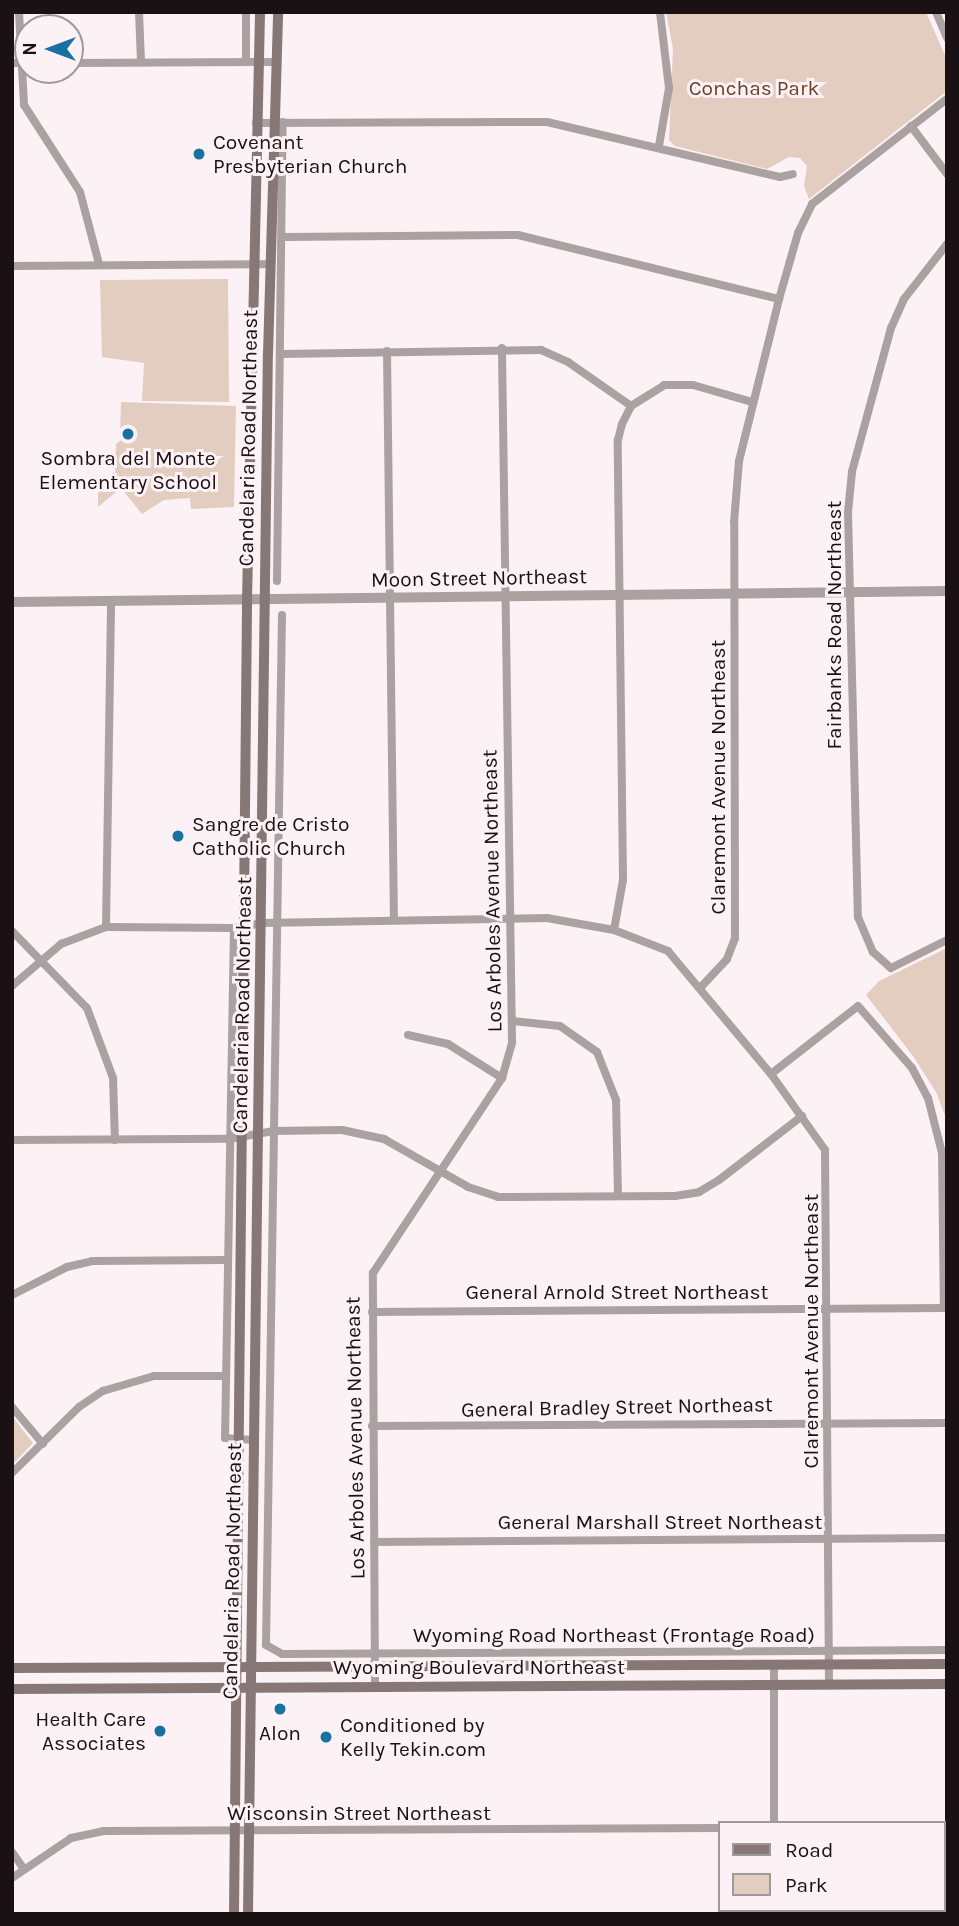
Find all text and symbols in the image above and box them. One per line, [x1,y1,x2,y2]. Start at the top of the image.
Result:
north arrow [14,14,84,84]
text: N [19,42,41,56]
park label: Conchas Park [689,75,819,101]
place label: Covenant Presbyterian Church [213,129,407,179]
marker: Covenant Presbyterian Church [191,146,207,162]
street label: Candelaria Road Northeast [233,309,263,567]
marker: Sombra del Monte Elementary School [120,426,136,442]
place label: Sombra del Monte Elementary School [39,445,217,495]
street label: Fairbanks Road Northeast [821,500,847,750]
street label: Moon Street Northeast [371,564,587,592]
street label: Claremont Avenue Northeast [705,640,731,914]
street label: Los Arboles Avenue Northeast [477,749,507,1033]
place label: Sangre de Cristo Catholic Church [192,811,349,861]
marker: Sangre de Cristo Catholic Church [170,828,186,844]
street label: Candelaria Road Northeast [227,876,257,1134]
street label: Claremont Avenue Northeast [798,1194,824,1468]
street label: General Arnold Street Northeast [466,1279,768,1305]
street label: Los Arboles Avenue Northeast [340,1296,370,1580]
street label: General Bradley Street Northeast [461,1392,773,1422]
street label: Candelaria Road Northeast [217,1442,247,1700]
street label: General Marshall Street Northeast [498,1509,822,1535]
street label: Wyoming Road Northeast (Frontage Road) [413,1622,815,1648]
street label: Wyoming Boulevard Northeast [333,1654,625,1680]
marker: Alon [272,1701,288,1717]
place label: Health Care Associates [35,1706,146,1756]
place label: Conditioned by Kelly Tekin.com [340,1712,486,1762]
place label: Alon [259,1720,301,1746]
marker: Health Care Associates [152,1723,168,1739]
marker: Conditioned by Kelly Tekin.com [318,1729,334,1745]
street label: Wisconsin Street Northeast [227,1800,491,1826]
legend [718,1821,945,1912]
text: Road [785,1838,833,1862]
text: Park [785,1873,828,1897]

